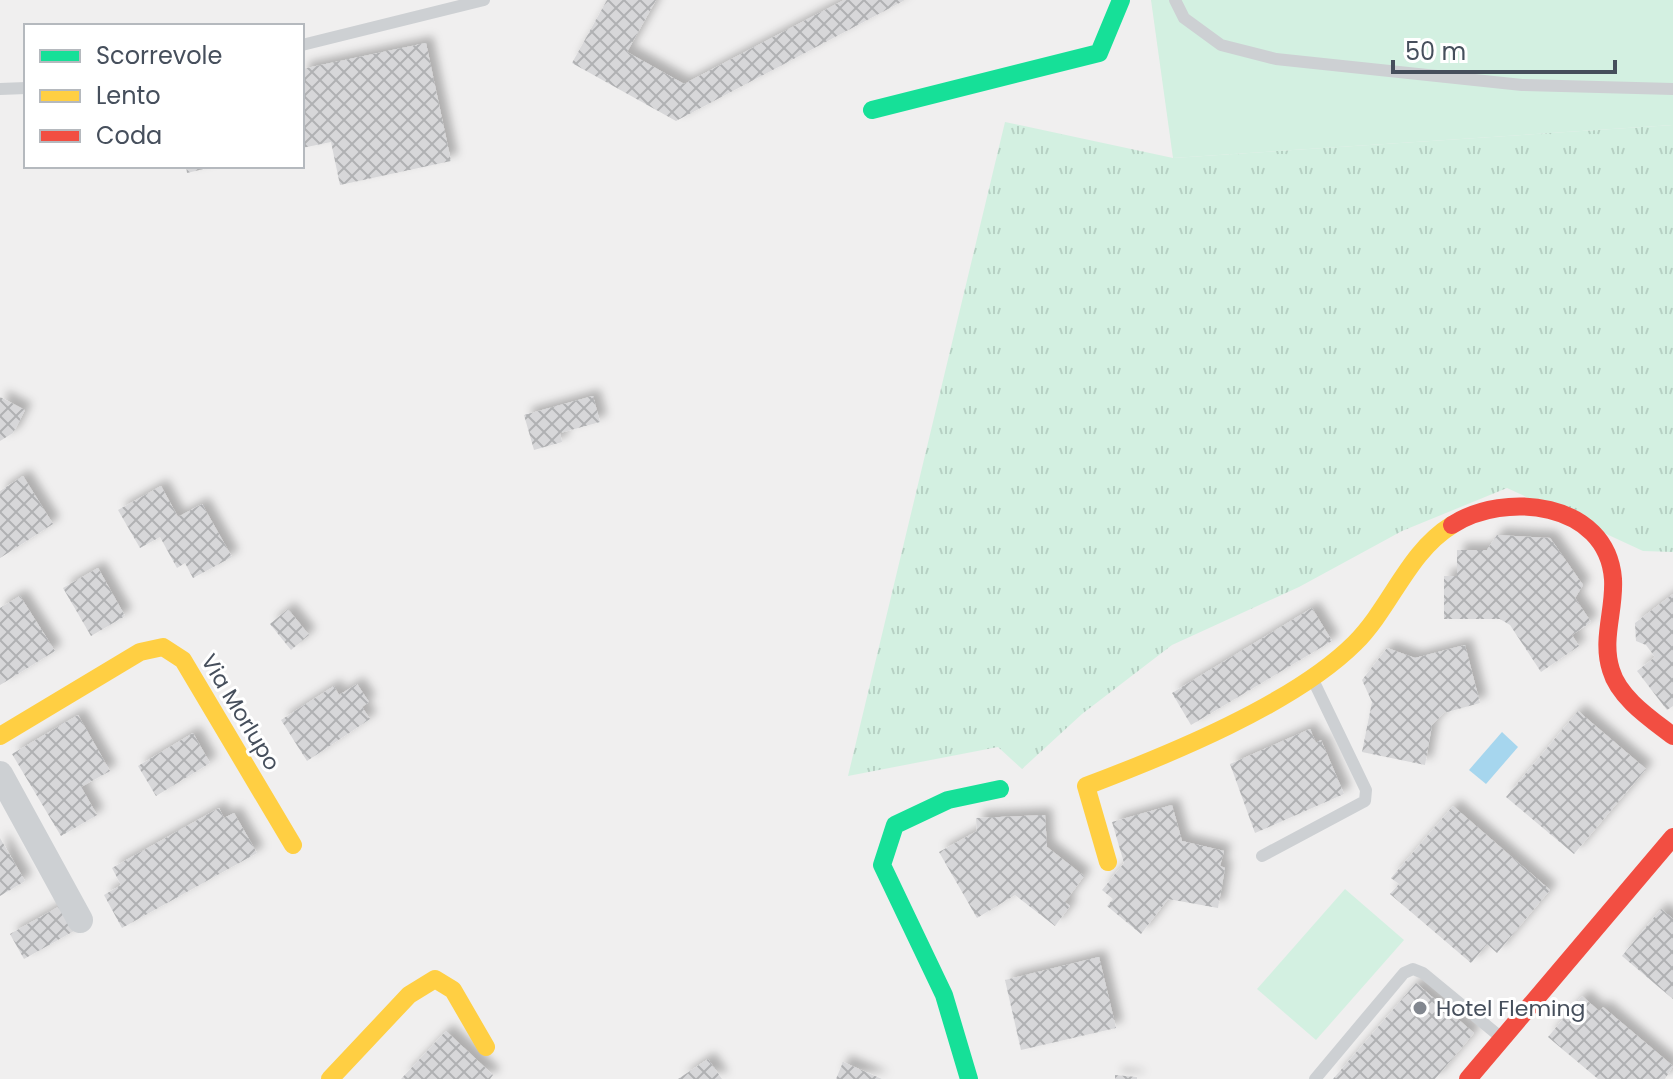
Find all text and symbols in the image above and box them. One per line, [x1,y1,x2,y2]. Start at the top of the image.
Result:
legend [24,24,304,168]
scale bar [1393,24,1615,74]
text: 50 m [1405,35,1466,68]
text: Scorrevole [96,39,222,72]
text: Lento [96,79,161,112]
text: Coda [96,119,162,152]
street label: Via Morlupo [194,648,288,776]
place label: Hotel Fleming [1436,993,1585,1024]
marker: Hotel Fleming [1411,999,1429,1017]

